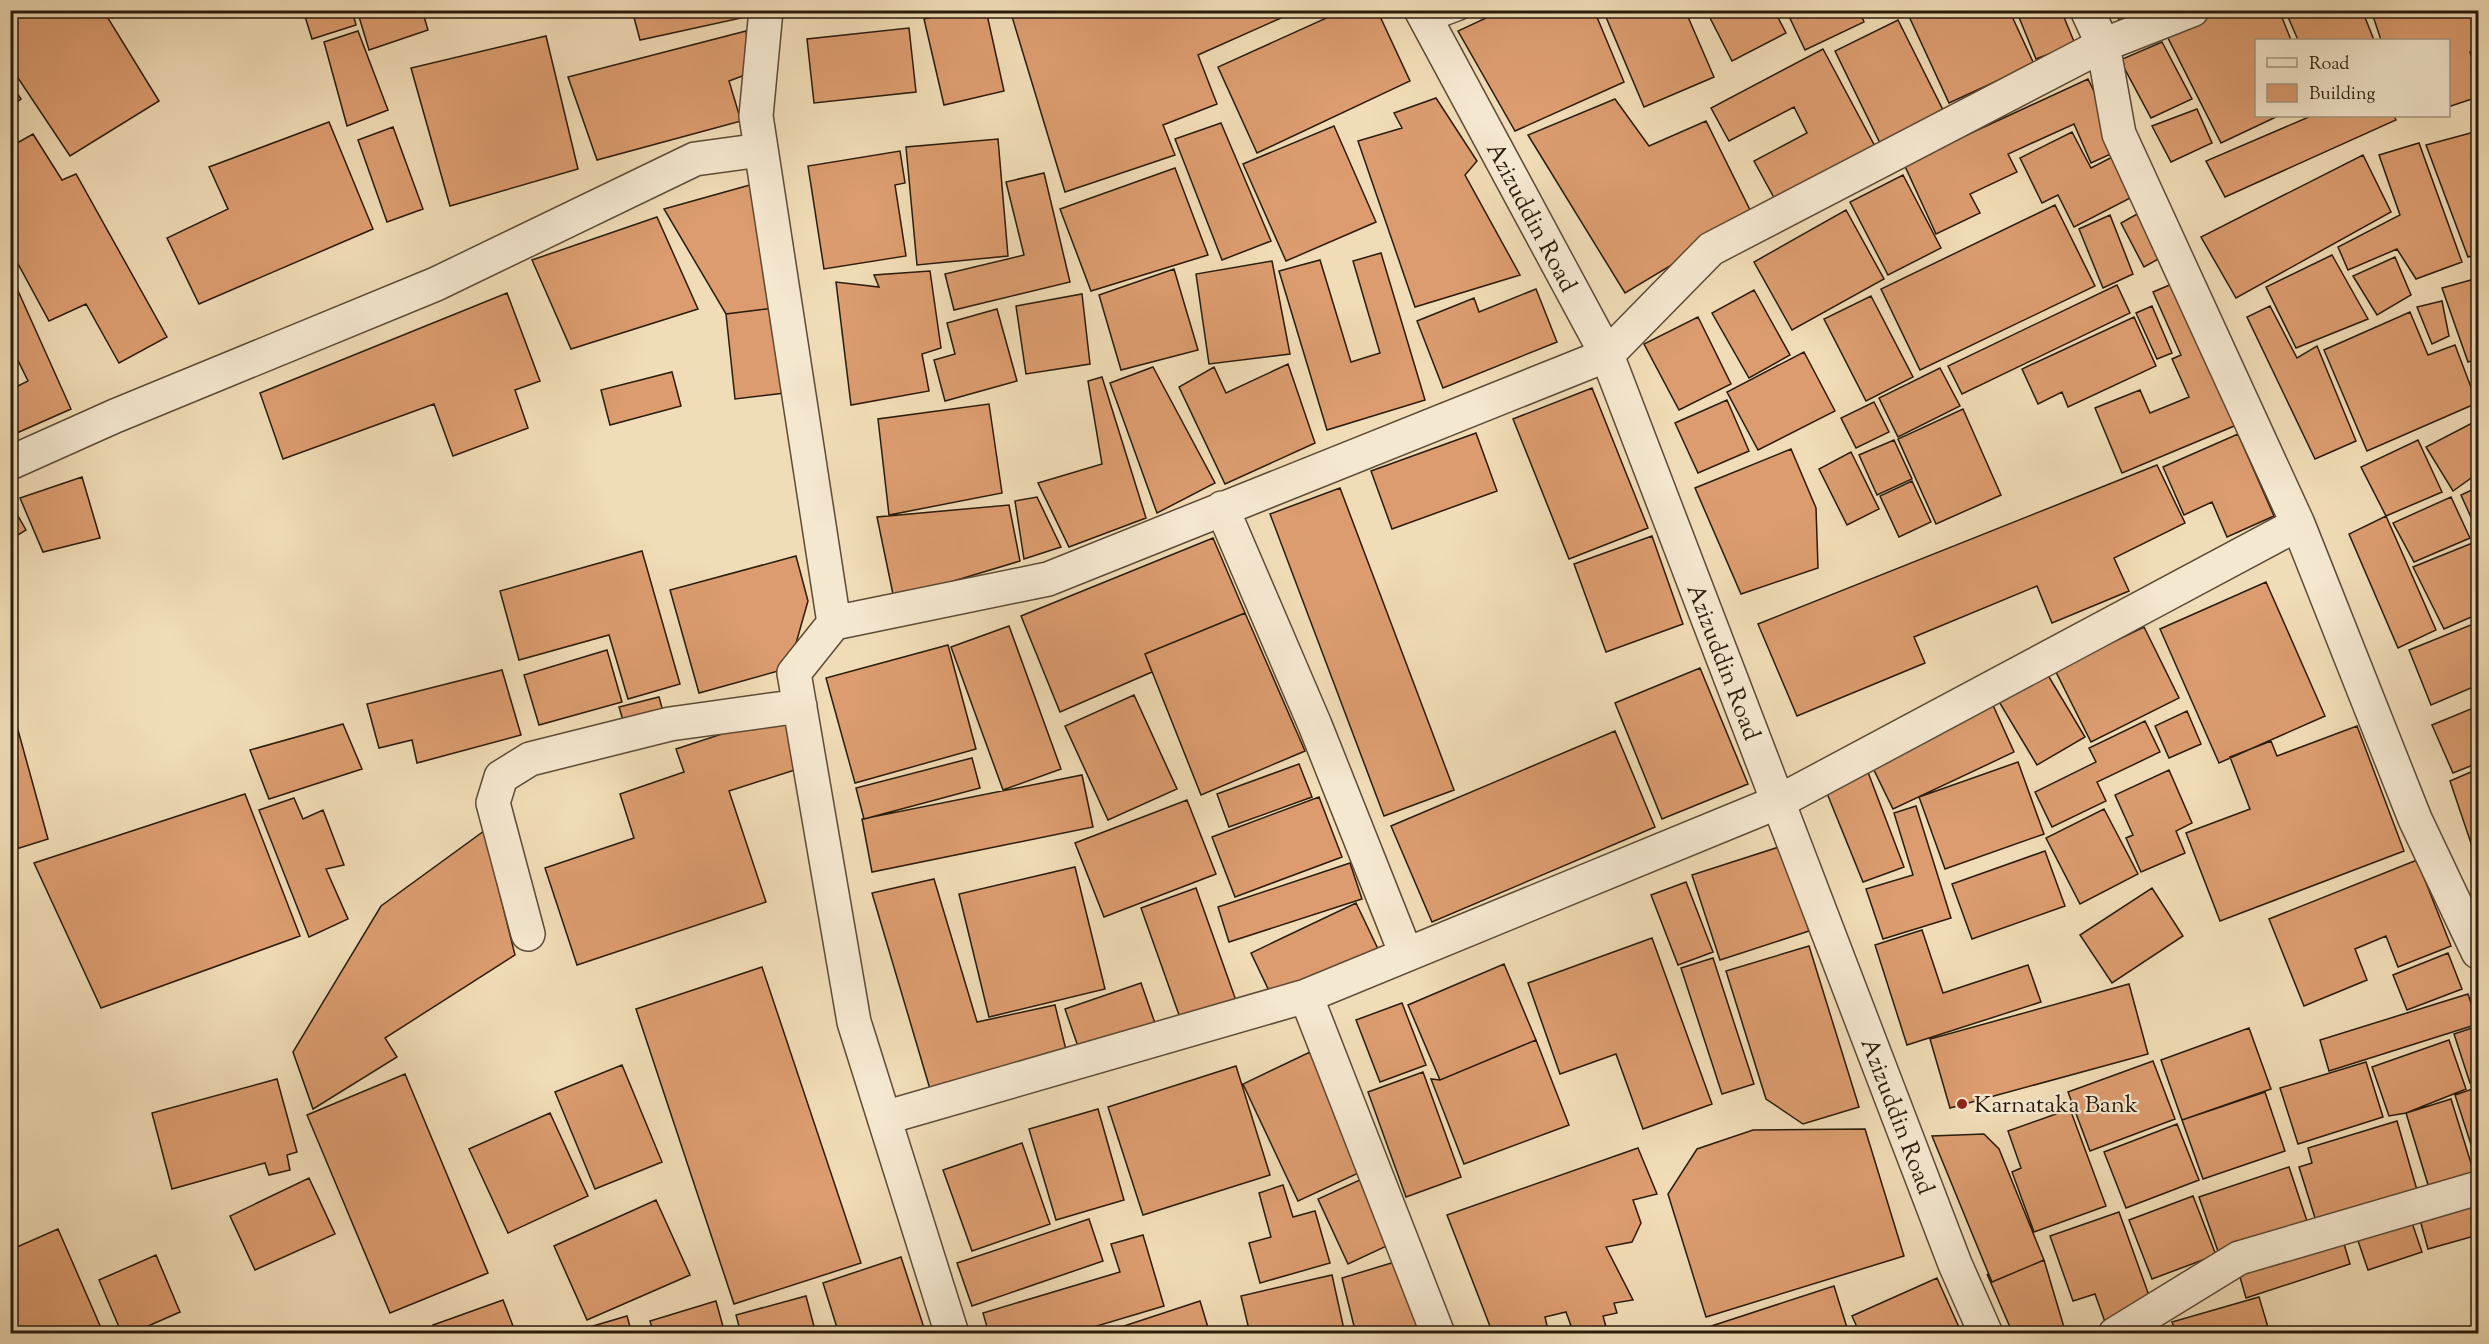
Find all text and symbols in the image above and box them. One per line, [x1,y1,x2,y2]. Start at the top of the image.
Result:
legend [2255,39,2450,117]
text: Road [2309,52,2349,78]
text: Building [2309,82,2375,108]
street label: Azizuddin Road [1476,137,1584,299]
street label: Azizuddin Road [1677,580,1768,746]
street label: Azizuddin Road [1851,1034,1942,1200]
place label: Karnataka Bank [1974,1089,2138,1123]
marker: Karnataka Bank [1955,1097,1969,1111]

